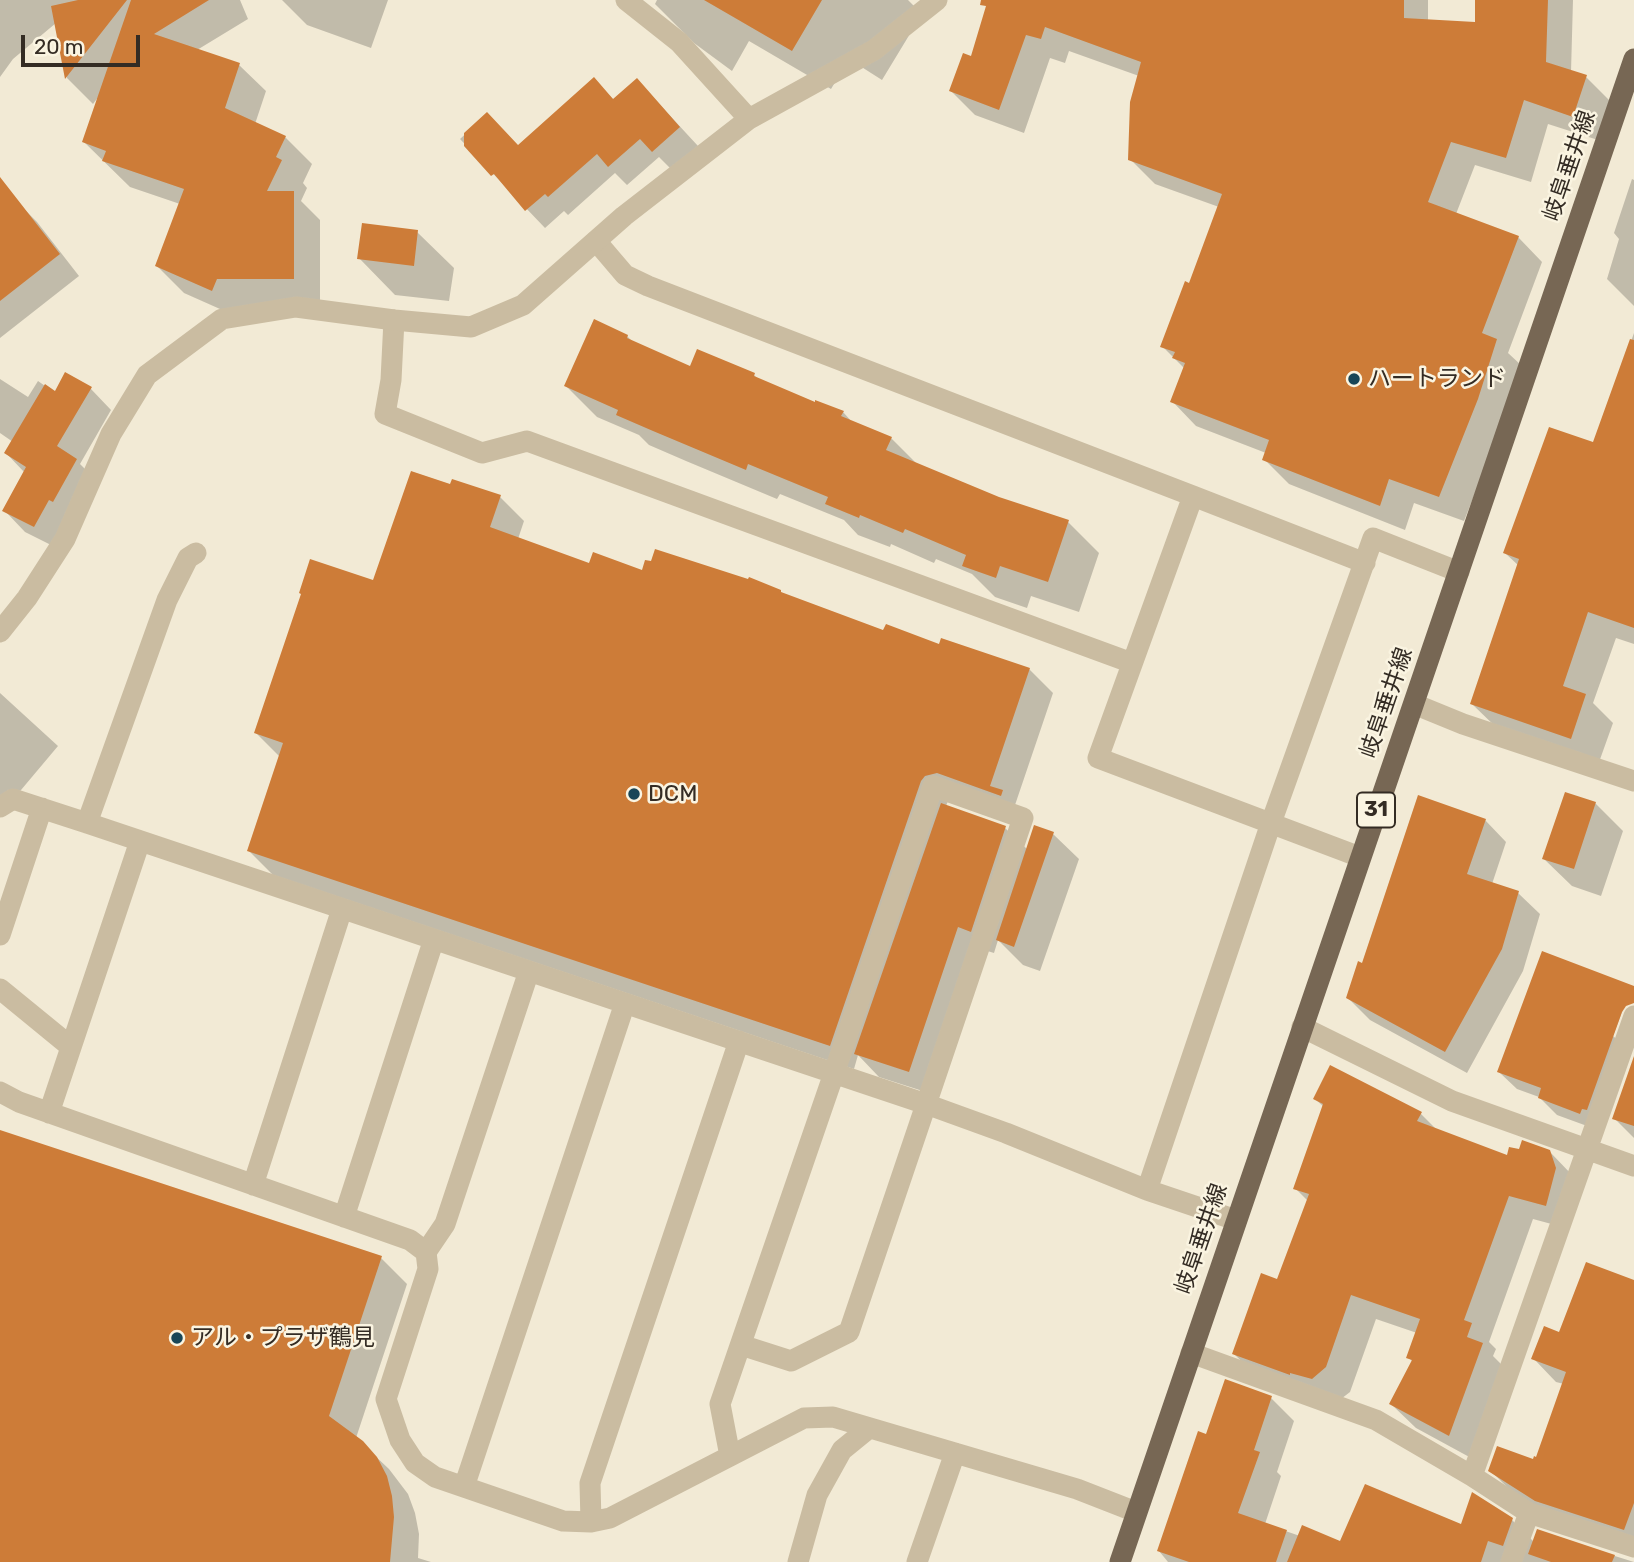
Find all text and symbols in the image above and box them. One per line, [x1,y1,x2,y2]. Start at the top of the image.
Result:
scale bar [24,21,144,65]
text: 20 m [34,34,83,59]
street label: 岐阜垂井線 [1538,107,1602,225]
place label: ハートランド [1368,365,1506,393]
marker: ハートランド [1346,371,1362,387]
street label: 岐阜垂井線 [1355,644,1419,762]
place label: DCM [648,780,697,808]
marker: DCM [626,786,642,802]
road number: 31 [1357,792,1395,828]
street label: 岐阜垂井線 [1170,1180,1234,1298]
place label: アル・プラザ鶴見 [191,1324,375,1352]
marker: アル・プラザ鶴見 [169,1330,185,1346]

